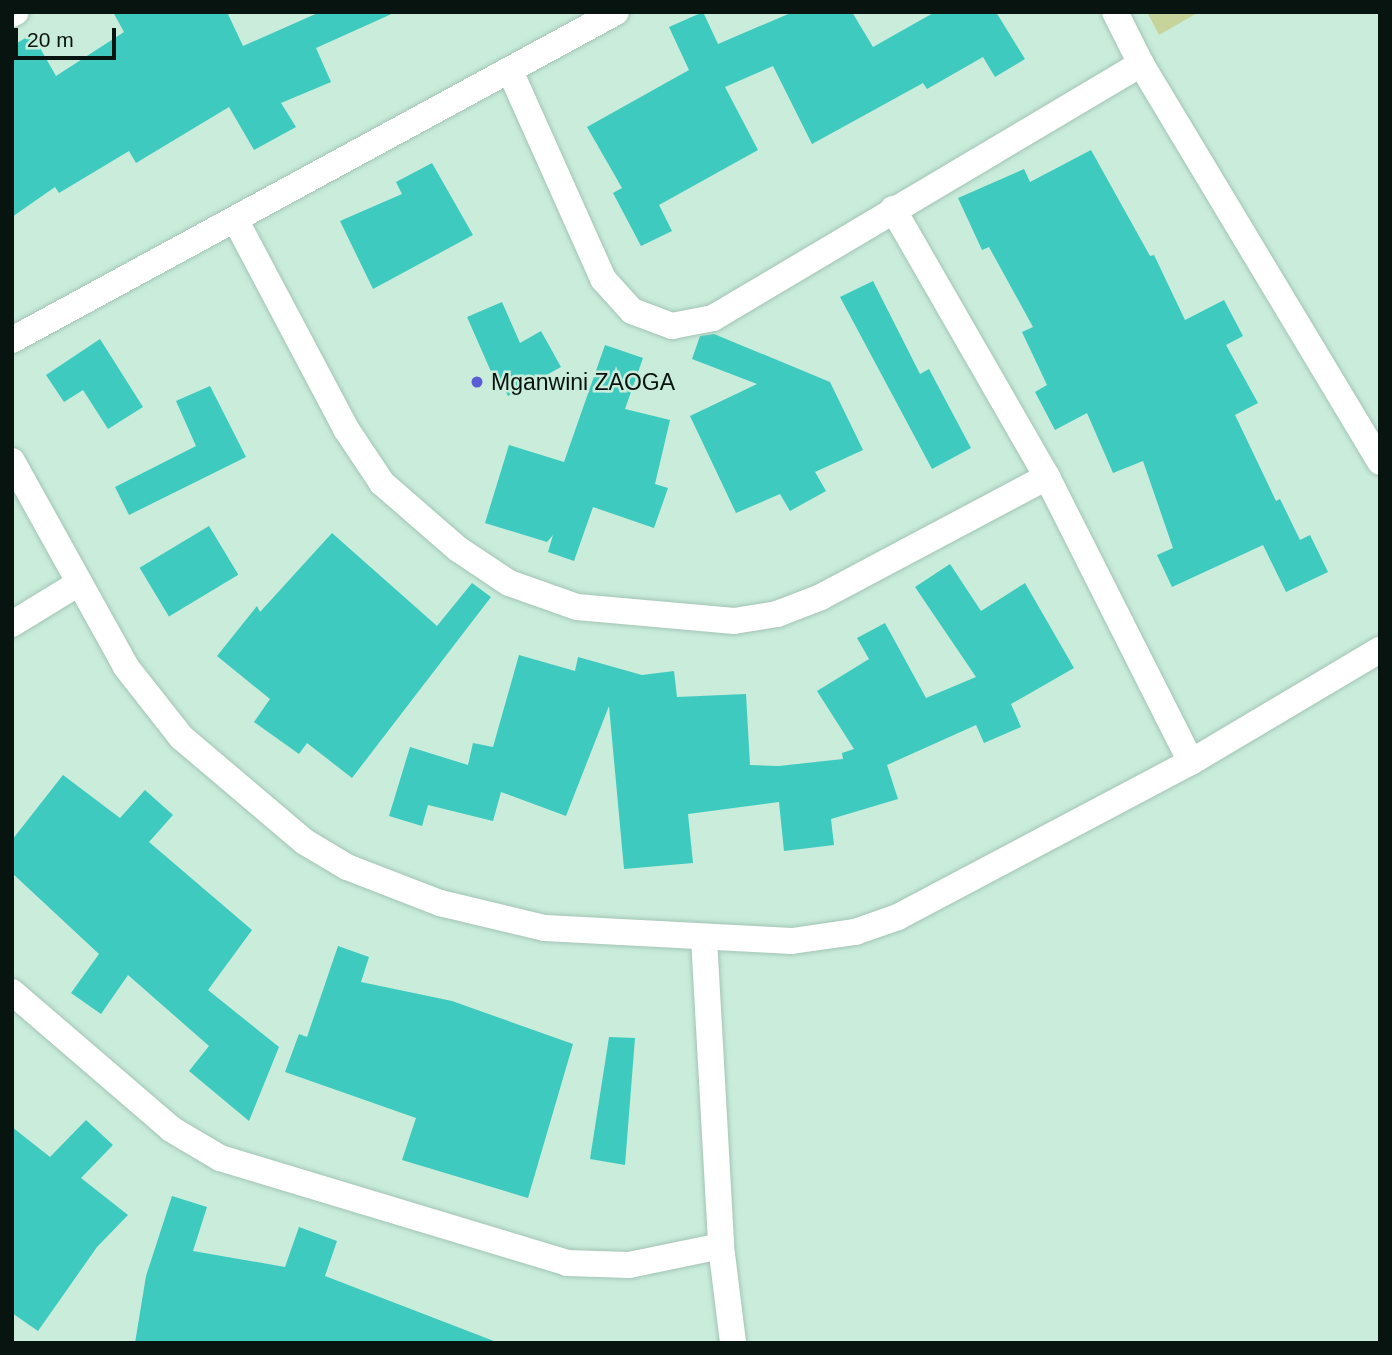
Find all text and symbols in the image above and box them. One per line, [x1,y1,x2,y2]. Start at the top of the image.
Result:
scale bar [18,14,119,58]
text: 20 m [27,28,74,51]
place label: Mganwini ZAOGA [491,368,675,396]
marker: Mganwini ZAOGA [469,374,485,390]

